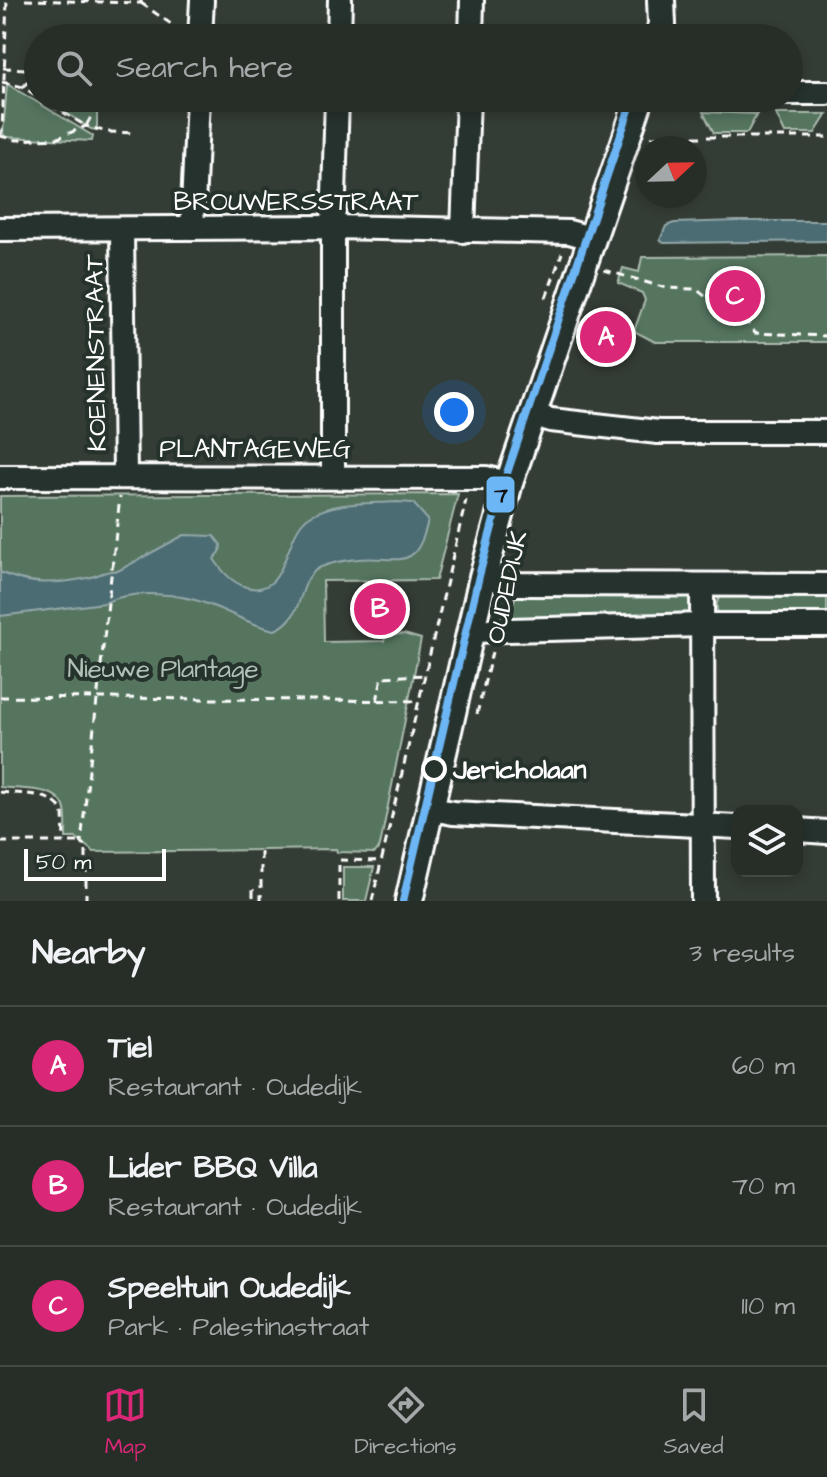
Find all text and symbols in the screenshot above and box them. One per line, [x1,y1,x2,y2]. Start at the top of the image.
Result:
search box [24,24,803,112]
icon: search [52,46,96,90]
text: Search here [116,47,293,89]
north arrow [635,136,707,208]
street label: BROUWERSSTRAAT [173,184,419,220]
street label: KOENENSTRAAT [76,253,116,452]
pin: C [709,266,761,326]
pin: A [580,307,632,367]
your location [434,392,474,432]
street label: PLANTAGEWEG [159,431,351,467]
line badge: 7 [485,475,516,514]
text: 7 [493,480,508,511]
street label: OUDEDIJK [477,527,537,647]
pin: B [354,579,406,639]
park label: Nieuwe Plantage [67,651,259,689]
place label: Jericholaan [452,752,587,788]
marker: Jericholaan [422,757,446,781]
map controls [731,805,803,877]
button: layers [731,805,803,877]
scale bar [24,845,166,881]
text: 50 m [36,847,91,878]
text: Nearby [32,929,146,977]
text: 3 results [689,935,795,971]
text: Tiel [108,1027,152,1069]
text: A [50,1048,66,1084]
text: 60 m [732,1048,795,1084]
text: Restaurant · Oudedijk [108,1069,362,1105]
text: Lider BBQ Villa [108,1147,318,1189]
text: B [49,1168,67,1204]
text: 70 m [732,1168,795,1204]
text: Restaurant · Oudedijk [108,1189,362,1225]
text: Speeltuin Oudedijk [108,1267,351,1309]
text: C [49,1288,67,1324]
text: 110 m [741,1288,795,1324]
text: Park · Palestinastraat [108,1309,369,1345]
tab: Map [103,1383,147,1462]
tab: Directions [354,1383,457,1462]
tab: Saved [664,1383,724,1462]

